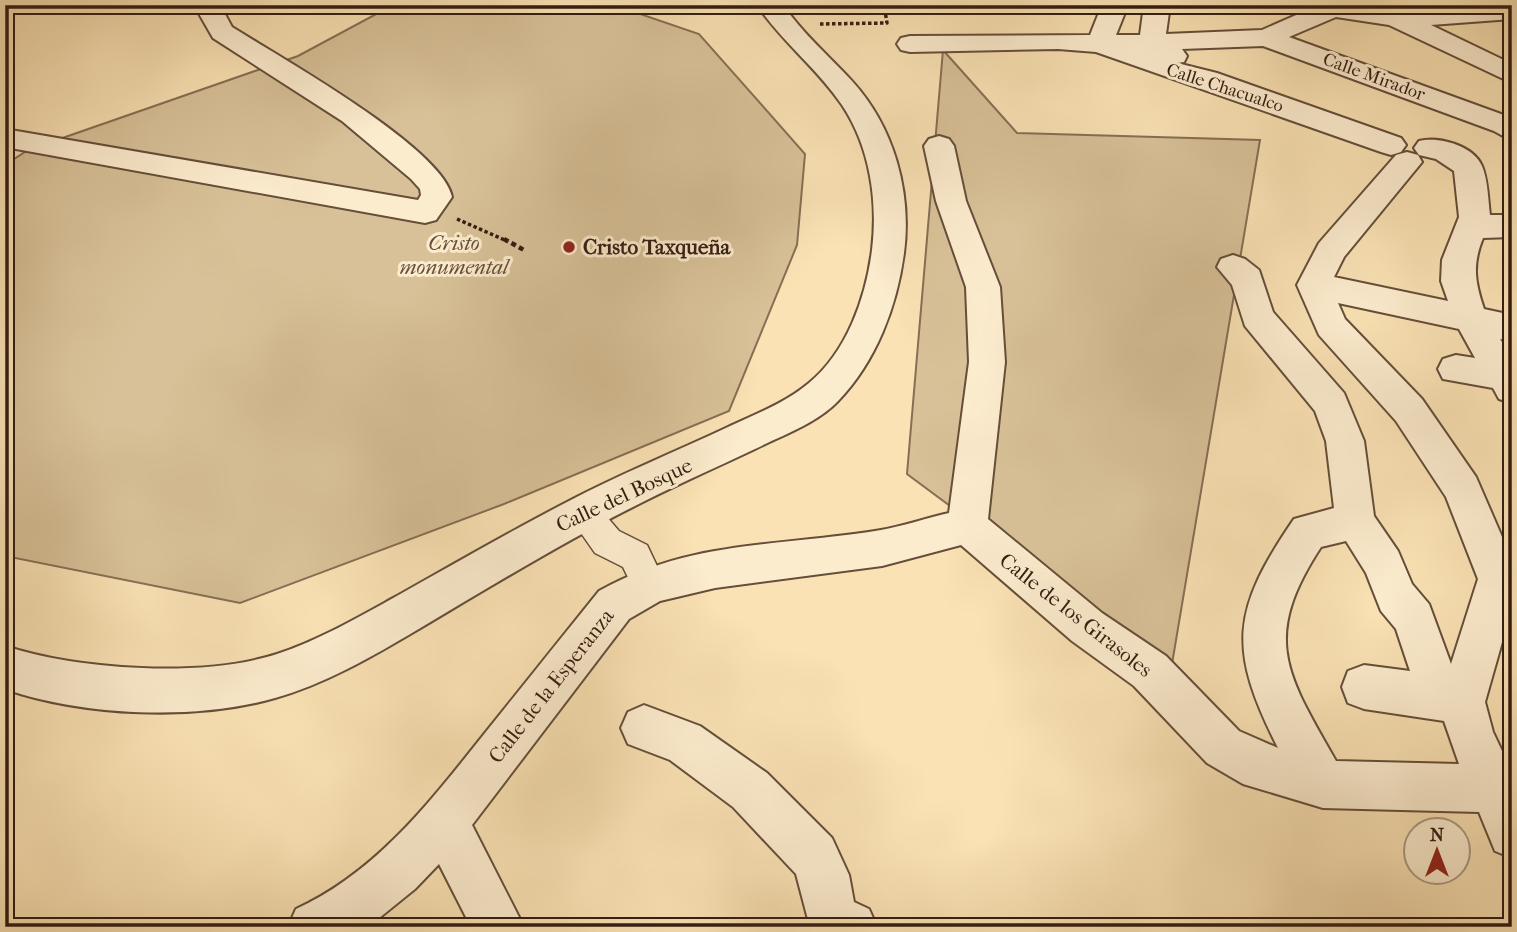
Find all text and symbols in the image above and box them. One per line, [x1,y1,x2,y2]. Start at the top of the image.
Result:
street label: Calle Mirador [1320,49,1428,105]
street label: Calle Chacualco [1164,59,1286,117]
park label: Cristo monumental [400,231,511,279]
place label: Cristo Taxqueña [583,235,731,259]
marker: Cristo Taxqueña [561,239,577,255]
street label: Calle del Bosque [552,453,696,537]
street label: Calle de los Girasoles [995,548,1157,682]
street label: Calle de la Esperanza [483,604,619,768]
north arrow [1402,816,1472,886]
text: N [1430,824,1445,846]

